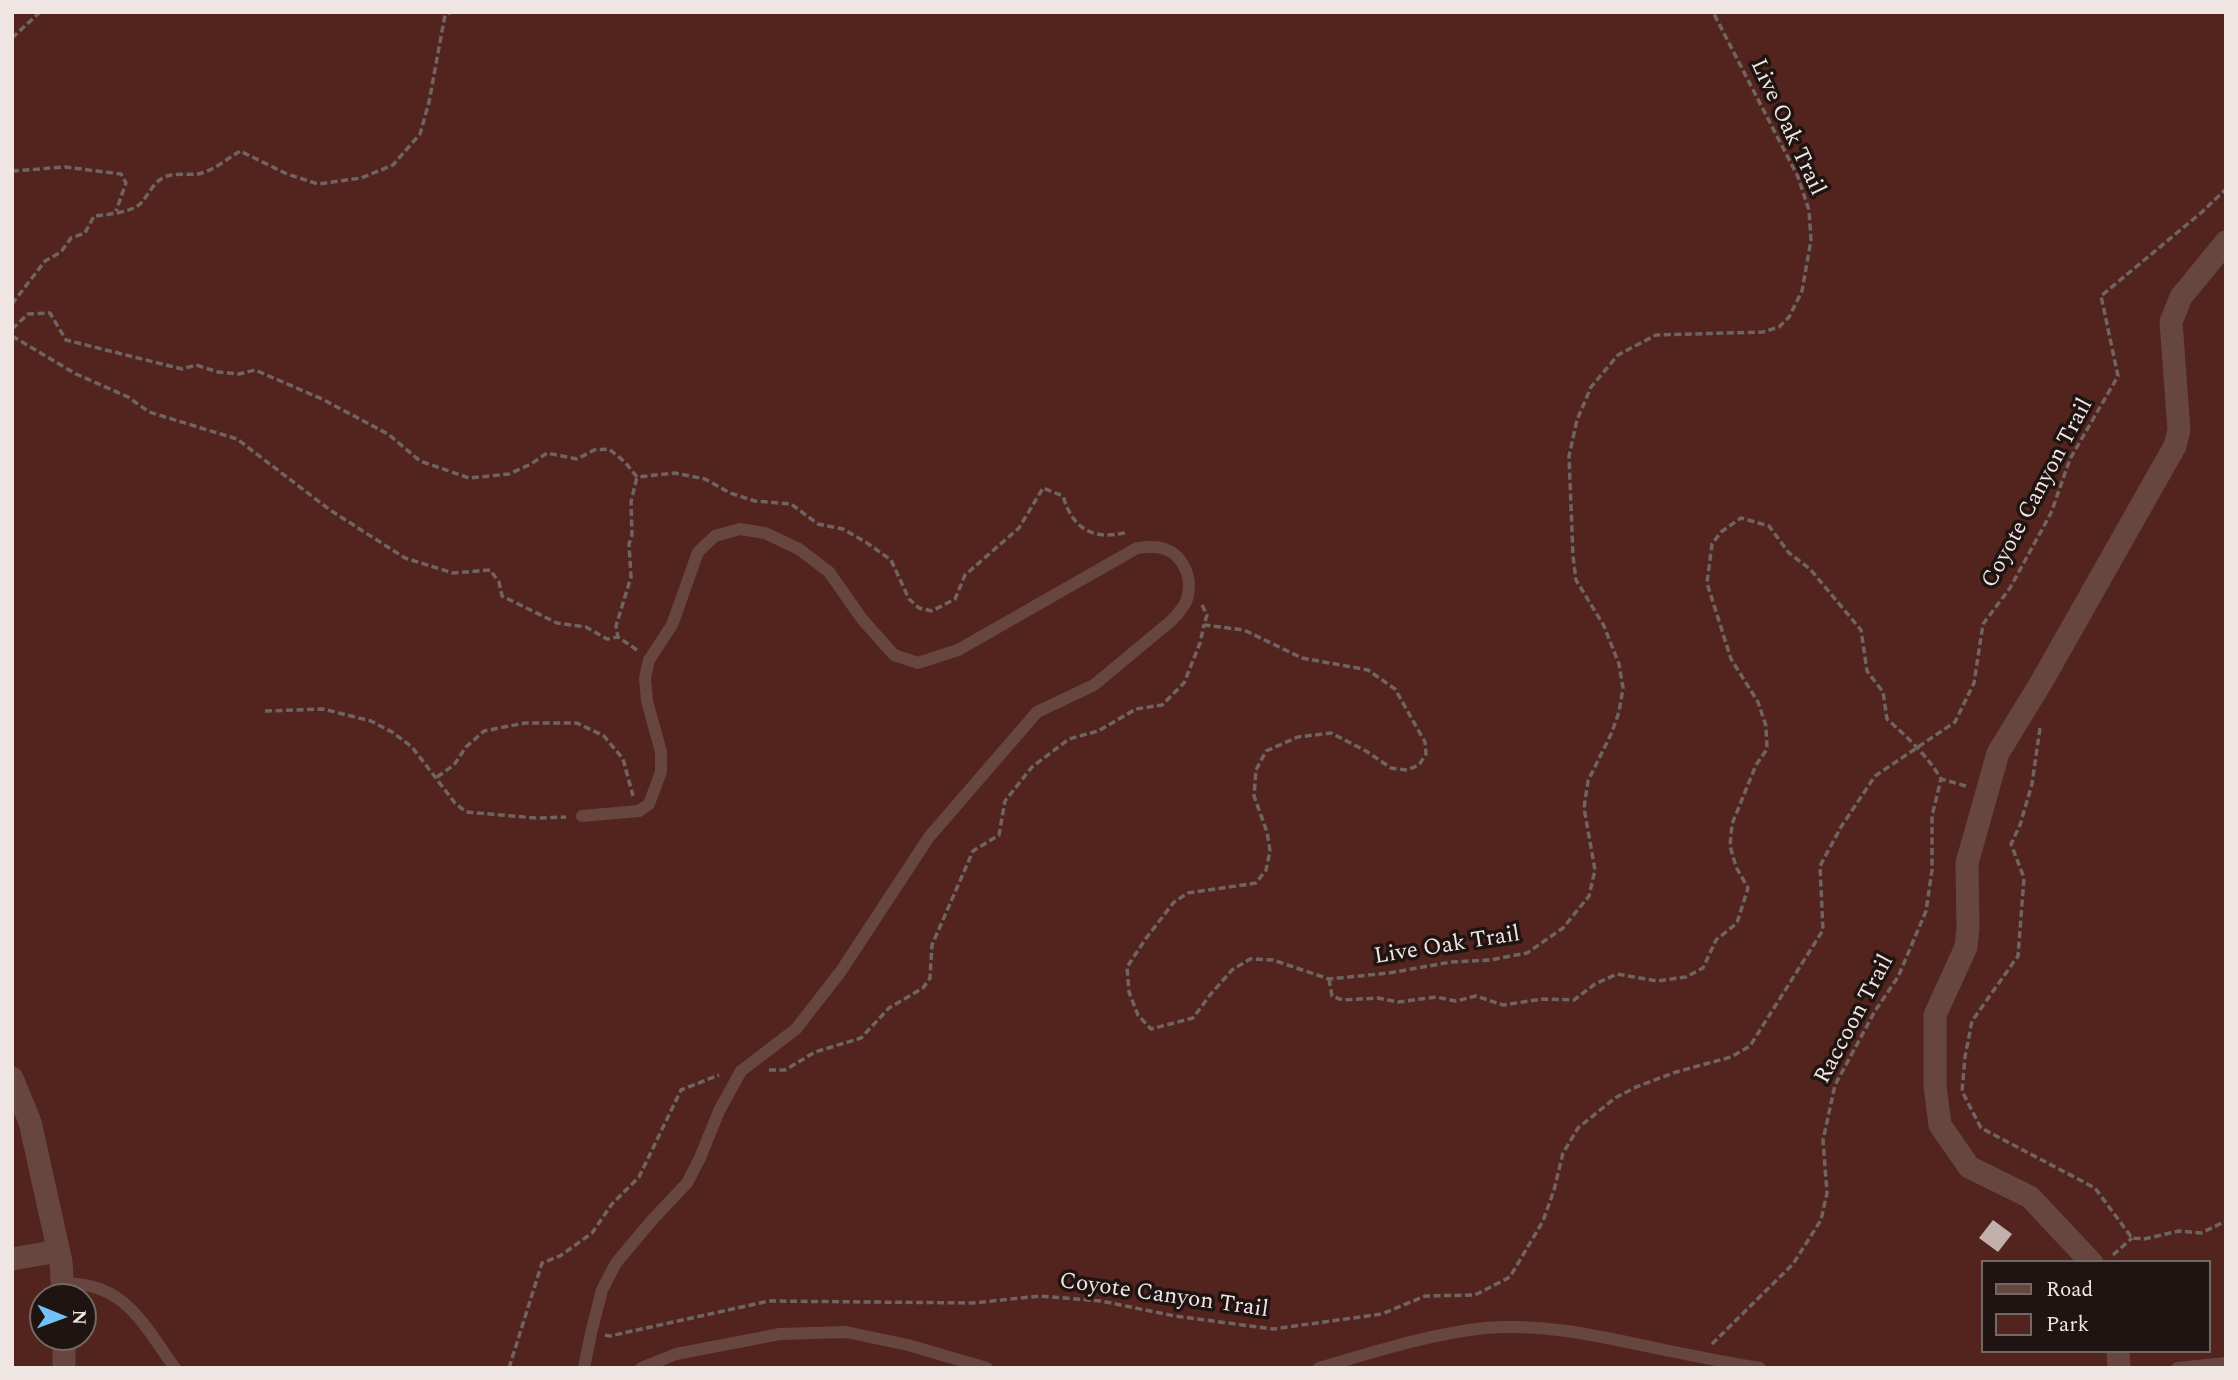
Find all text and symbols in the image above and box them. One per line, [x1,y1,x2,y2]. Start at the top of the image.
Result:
street label: Live Oak Trail [1741,53,1835,201]
street label: Coyote Canyon Trail [1972,392,2102,594]
street label: Live Oak Trail [1372,916,1522,974]
street label: Raccoon Trail [1805,948,1903,1090]
legend [1982,1261,2210,1352]
street label: Coyote Canyon Trail [1057,1263,1271,1327]
text: Road [2046,1274,2093,1306]
north arrow [28,1282,98,1352]
text: N [64,1309,93,1325]
text: Park [2046,1309,2090,1341]

